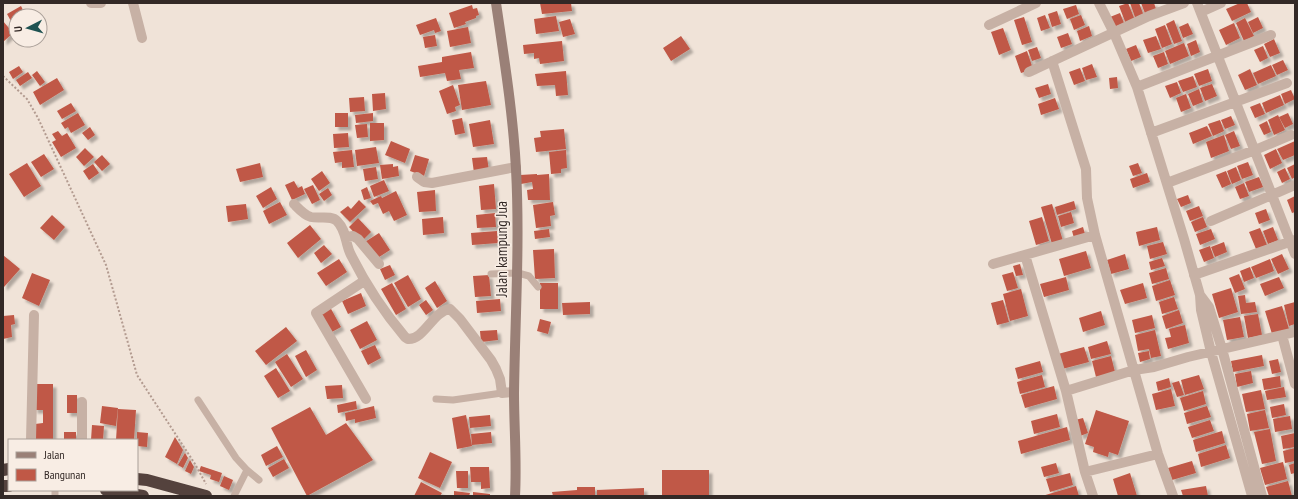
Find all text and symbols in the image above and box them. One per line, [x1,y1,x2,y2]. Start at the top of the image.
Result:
north arrow [8,8,48,48]
text: U [11,25,25,33]
street label: Jalan kampung Jua [492,201,511,298]
legend [8,439,138,491]
text: Jalan [43,447,65,462]
text: Bangunan [44,467,85,482]

